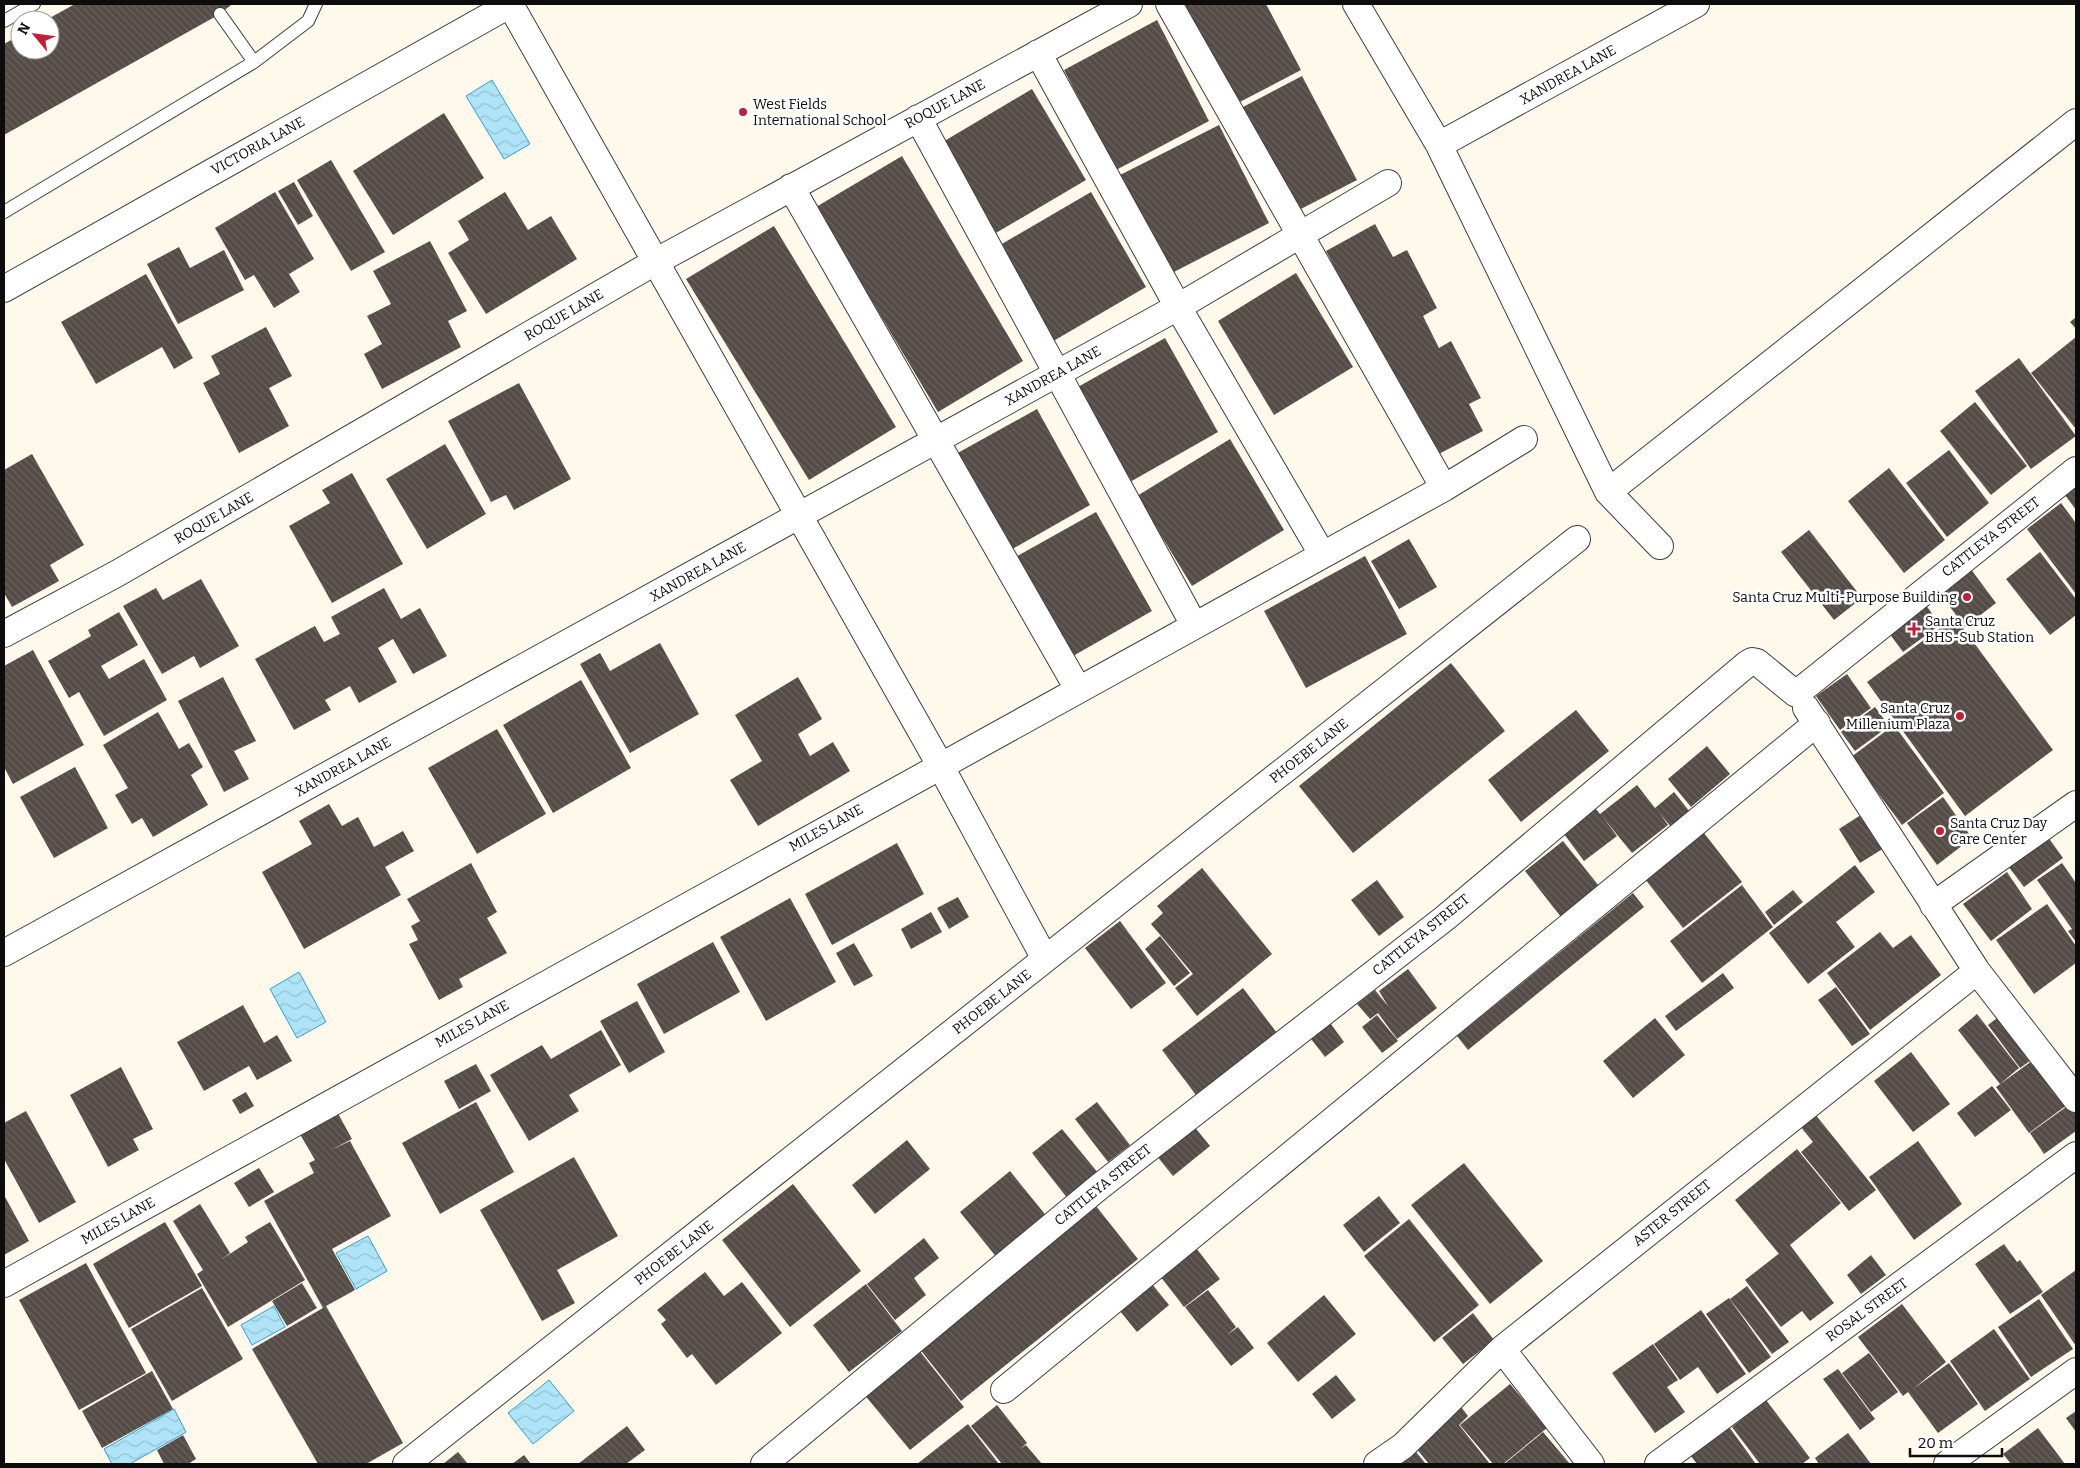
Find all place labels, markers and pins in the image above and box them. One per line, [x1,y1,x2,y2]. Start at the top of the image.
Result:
place label: West Fields International School [753,96,886,129]
marker: West Fields International School [737,106,749,118]
place label: Santa Cruz Multi-Purpose Building [1732,589,1957,606]
marker: Santa Cruz Multi-Purpose Building [1961,591,1973,603]
place label: Santa Cruz BHS-Sub Station [1925,613,2034,646]
marker: Santa Cruz BHS-Sub Station [1907,622,1921,636]
place label: Santa Cruz Millenium Plaza [1846,700,1950,733]
marker: Santa Cruz Millenium Plaza [1954,710,1966,722]
place label: Santa Cruz Day Care Center [1950,815,2048,848]
marker: Santa Cruz Day Care Center [1934,825,1946,837]

